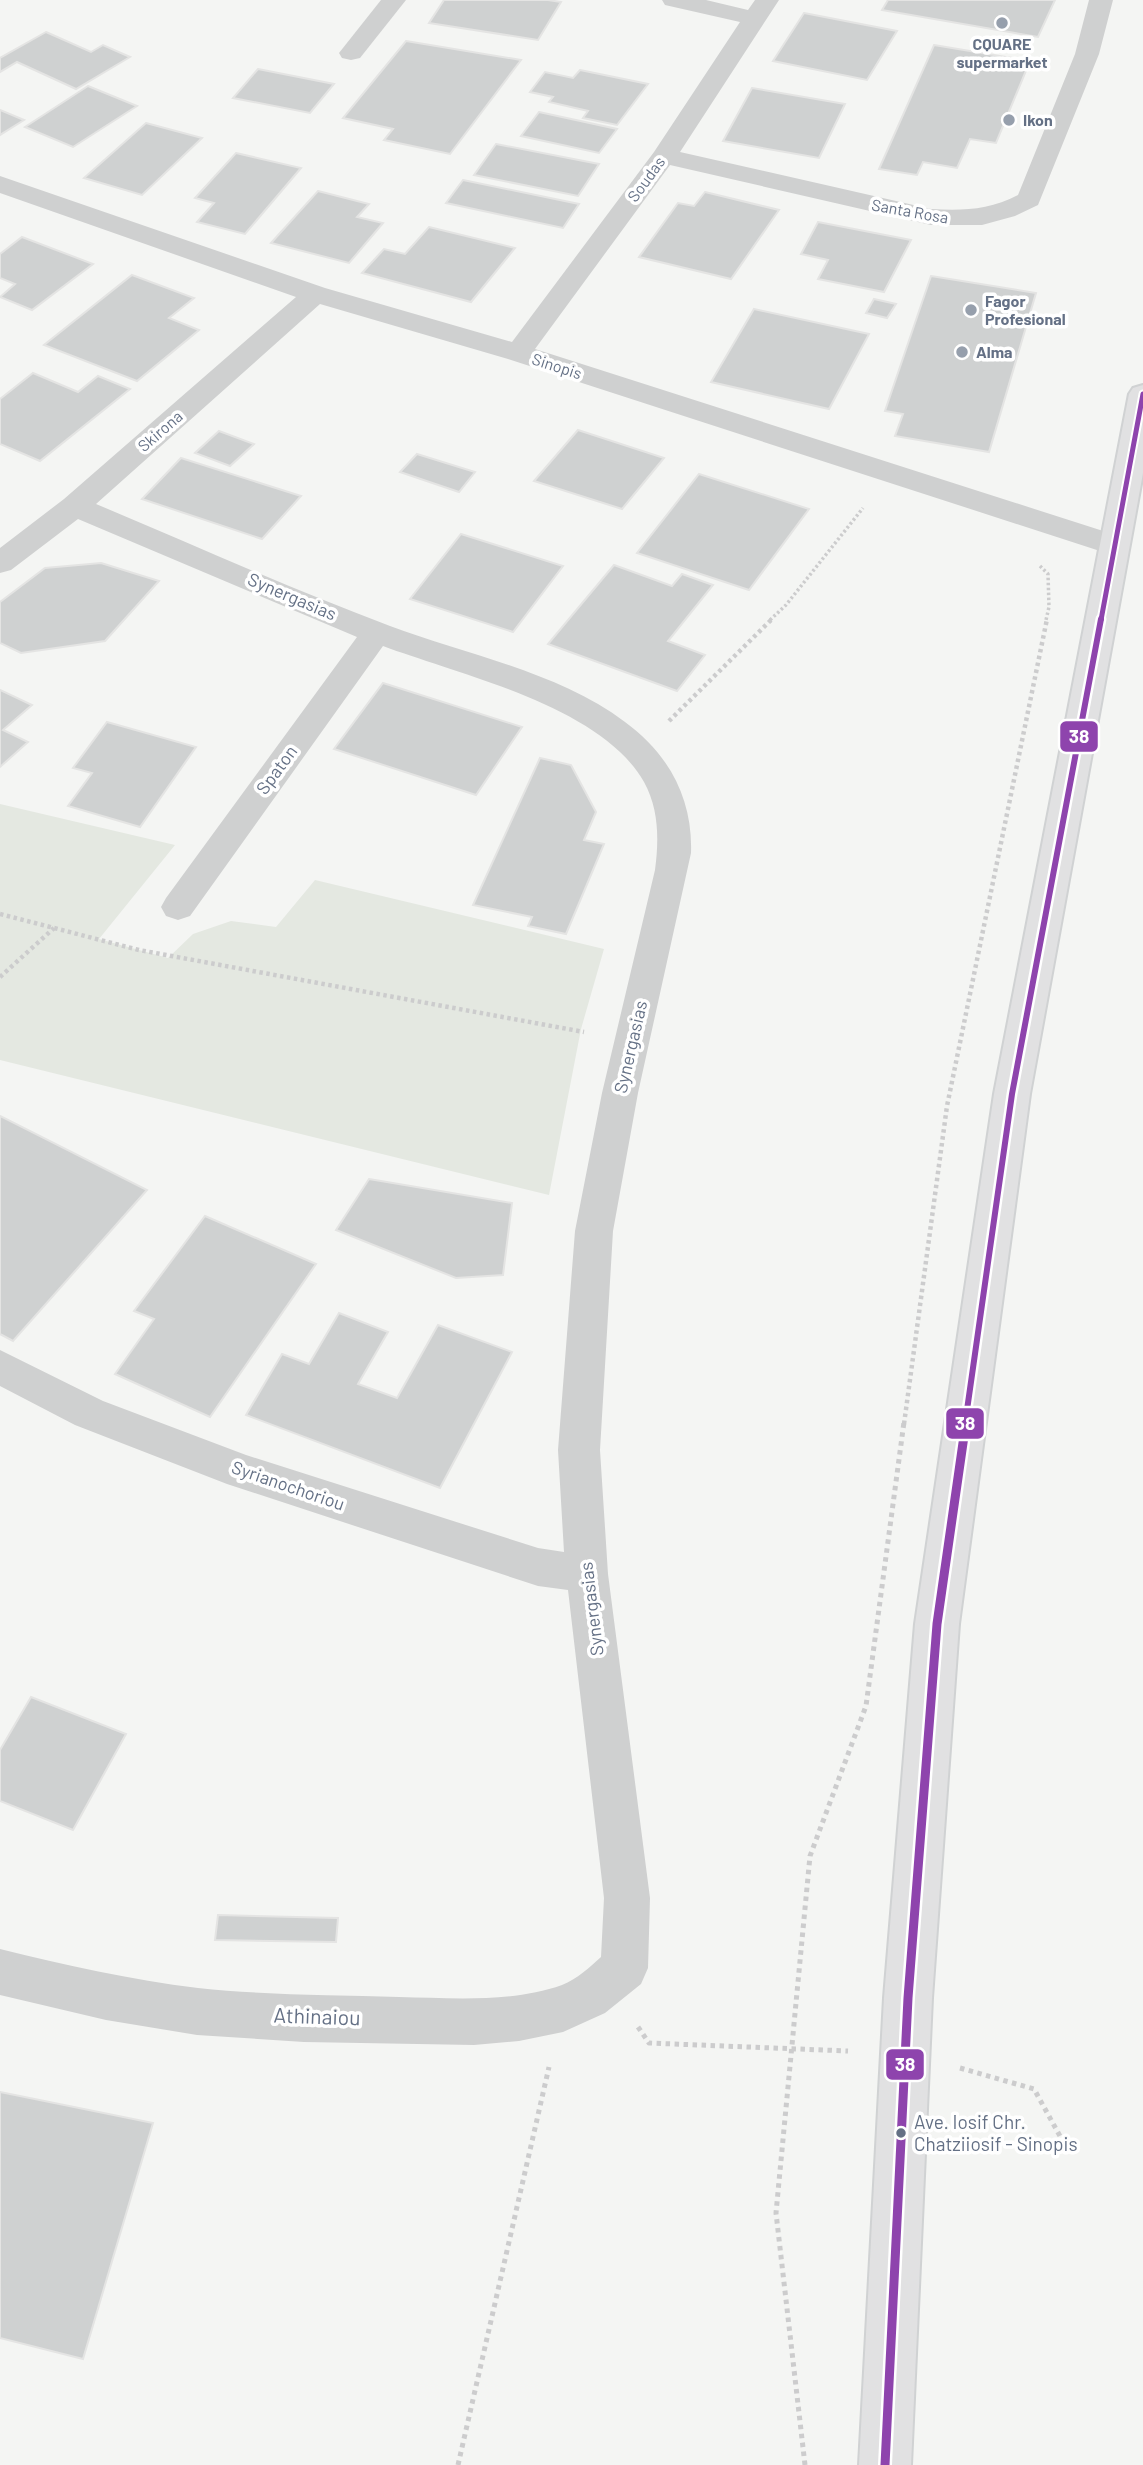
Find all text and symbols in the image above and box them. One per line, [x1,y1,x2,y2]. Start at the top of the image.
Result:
marker: CQUARE supermarket [994,15,1010,31]
place label: CQUARE supermarket [956,34,1048,71]
place label: Ikon [1023,110,1053,129]
marker: Ikon [1001,112,1017,128]
street label: Soudas [623,152,668,205]
street label: Santa Rosa [870,194,950,227]
place label: Fagor Profesional [985,291,1066,328]
marker: Fagor Profesional [963,302,979,318]
place label: Alma [976,342,1012,361]
marker: Alma [954,344,970,360]
street label: Sinopis [530,349,584,382]
street label: Skirona [134,406,186,455]
street label: Synergasias [245,568,340,625]
line badge: 38 [1059,720,1099,753]
text: 38 [1069,724,1089,747]
street label: Spaton [251,741,301,798]
street label: Synergasias [609,998,651,1095]
line badge: 38 [945,1407,985,1440]
text: 38 [955,1411,975,1434]
street label: Syrianochoriou [229,1455,348,1515]
street label: Synergasias [574,1561,608,1657]
street label: Athinaiou [273,2001,361,2030]
line badge: 38 [885,2048,925,2081]
text: 38 [895,2052,915,2075]
place label: Ave. Iosif Chr. Chatziiosif - Sinopis [914,2110,1078,2155]
marker: Ave. Iosif Chr. Chatziiosif - Sinopis [894,2126,908,2140]

